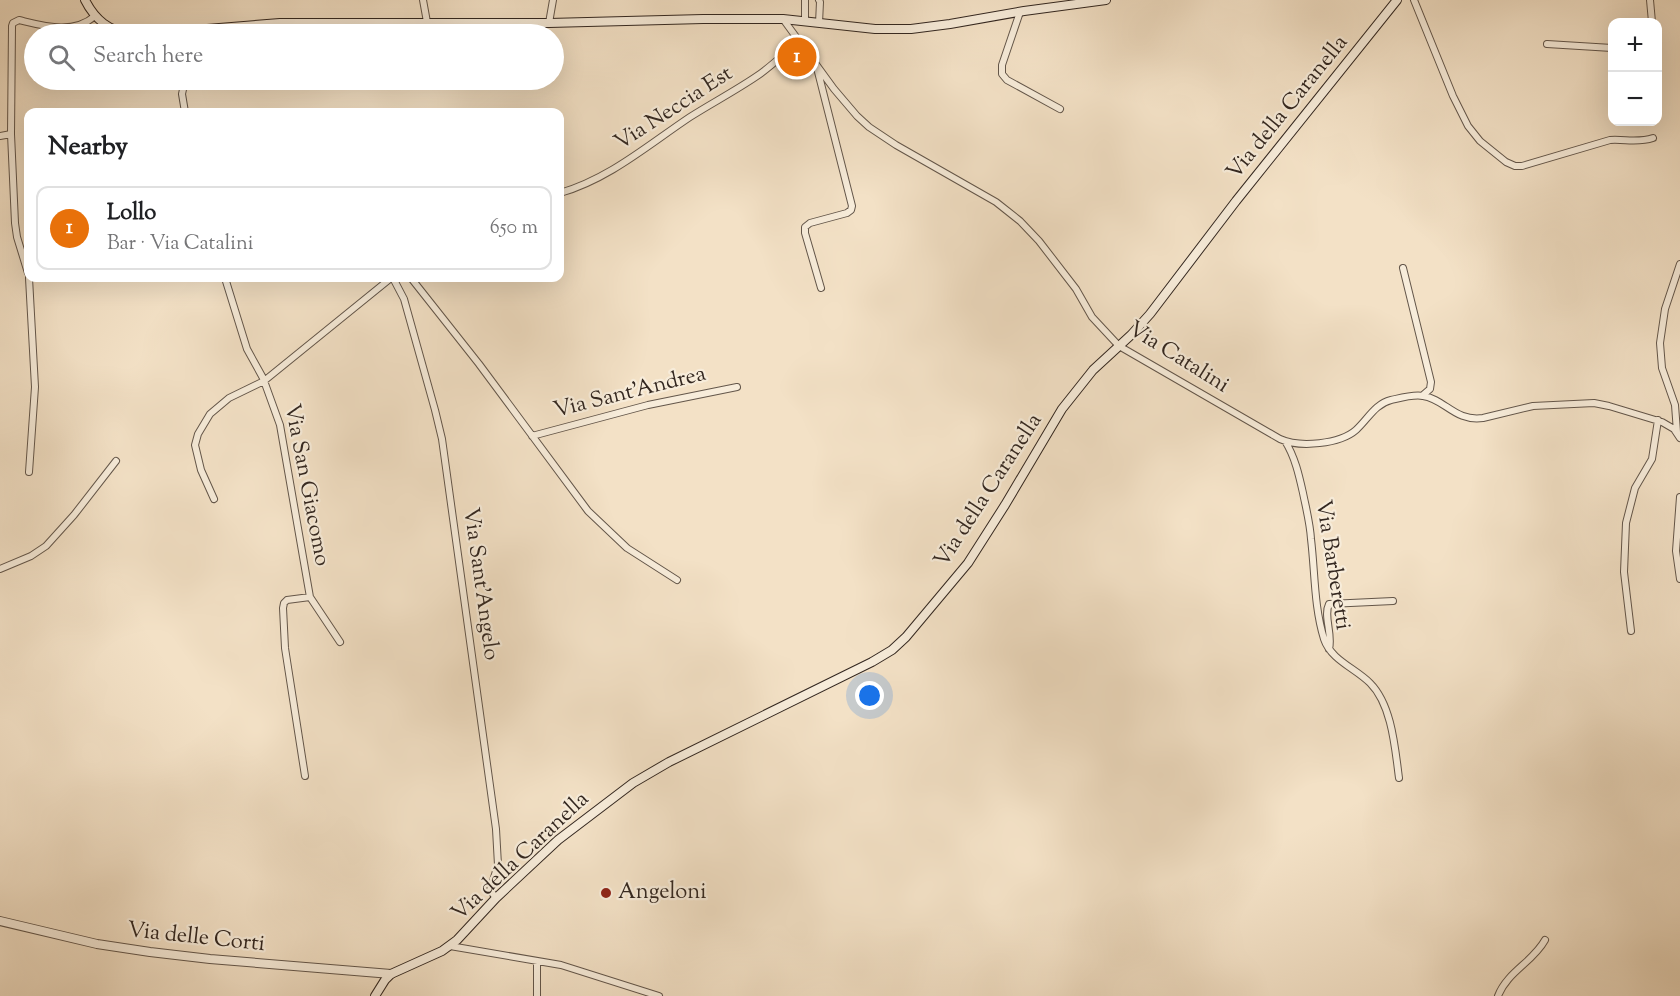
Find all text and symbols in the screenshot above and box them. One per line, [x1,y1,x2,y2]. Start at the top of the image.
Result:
map controls [1608,18,1662,126]
button: + [1608,18,1662,72]
search box [24,24,564,90]
street label: Via della Caranella [1220,29,1356,187]
pin: 1 [778,34,816,80]
icon: search [45,41,78,74]
text: Search here [93,41,203,73]
street label: Via Neccia Est [608,58,740,159]
button: − [1608,72,1662,126]
text: Nearby [48,129,128,166]
text: Lollo [107,198,156,230]
text: 1 [66,214,73,243]
text: 650 m [490,214,538,243]
text: Bar · Via Catalini [107,230,253,259]
street label: Via Catalini [1121,314,1235,402]
street label: Via Sant'Andrea [550,359,710,427]
street label: Via San Giacomo [275,401,337,569]
street label: Via della Caranella [927,408,1051,574]
street label: Via Barberetti [1306,498,1358,632]
street label: Via Sant'Angelo [453,506,507,662]
your location [855,681,884,710]
street label: Via della Caranella [445,785,597,929]
place label: Angeloni [618,877,707,909]
marker: Angeloni [599,886,613,900]
street label: Via delle Corti [126,915,266,961]

